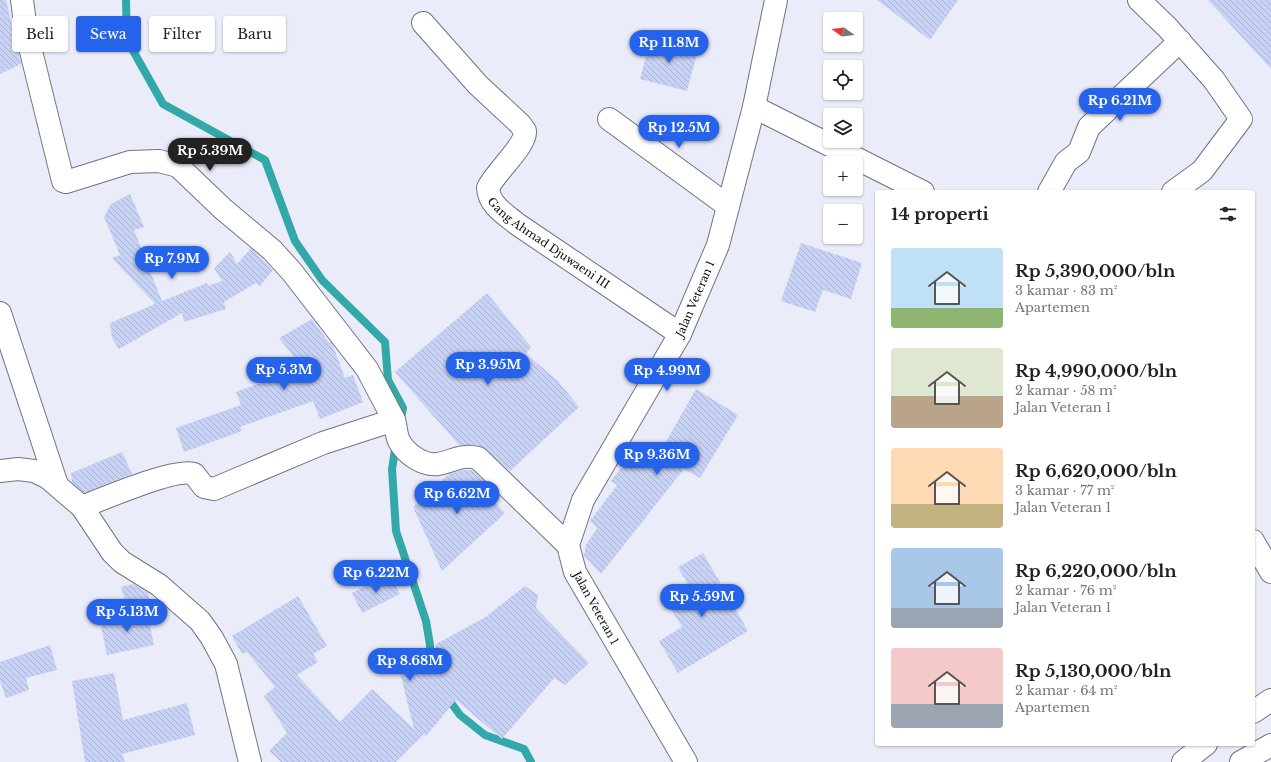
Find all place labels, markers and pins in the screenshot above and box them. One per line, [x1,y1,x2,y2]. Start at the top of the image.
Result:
pin: Rp 11.8M [628,30,710,64]
pin: Rp 6.21M [1079,88,1161,122]
pin: Rp 12.5M [638,115,720,149]
pin: Rp 5.39M [169,138,251,172]
pin: Rp 7.9M [135,246,209,280]
pin: Rp 3.95M [447,352,529,386]
pin: Rp 5.3M [247,357,321,391]
pin: Rp 4.99M [626,358,708,392]
pin: Rp 9.36M [616,442,698,476]
pin: Rp 6.62M [416,481,498,515]
pin: Rp 6.22M [335,560,417,594]
pin: Rp 5.59M [661,584,743,618]
pin: Rp 5.13M [86,599,168,633]
pin: Rp 8.68M [369,648,451,682]

